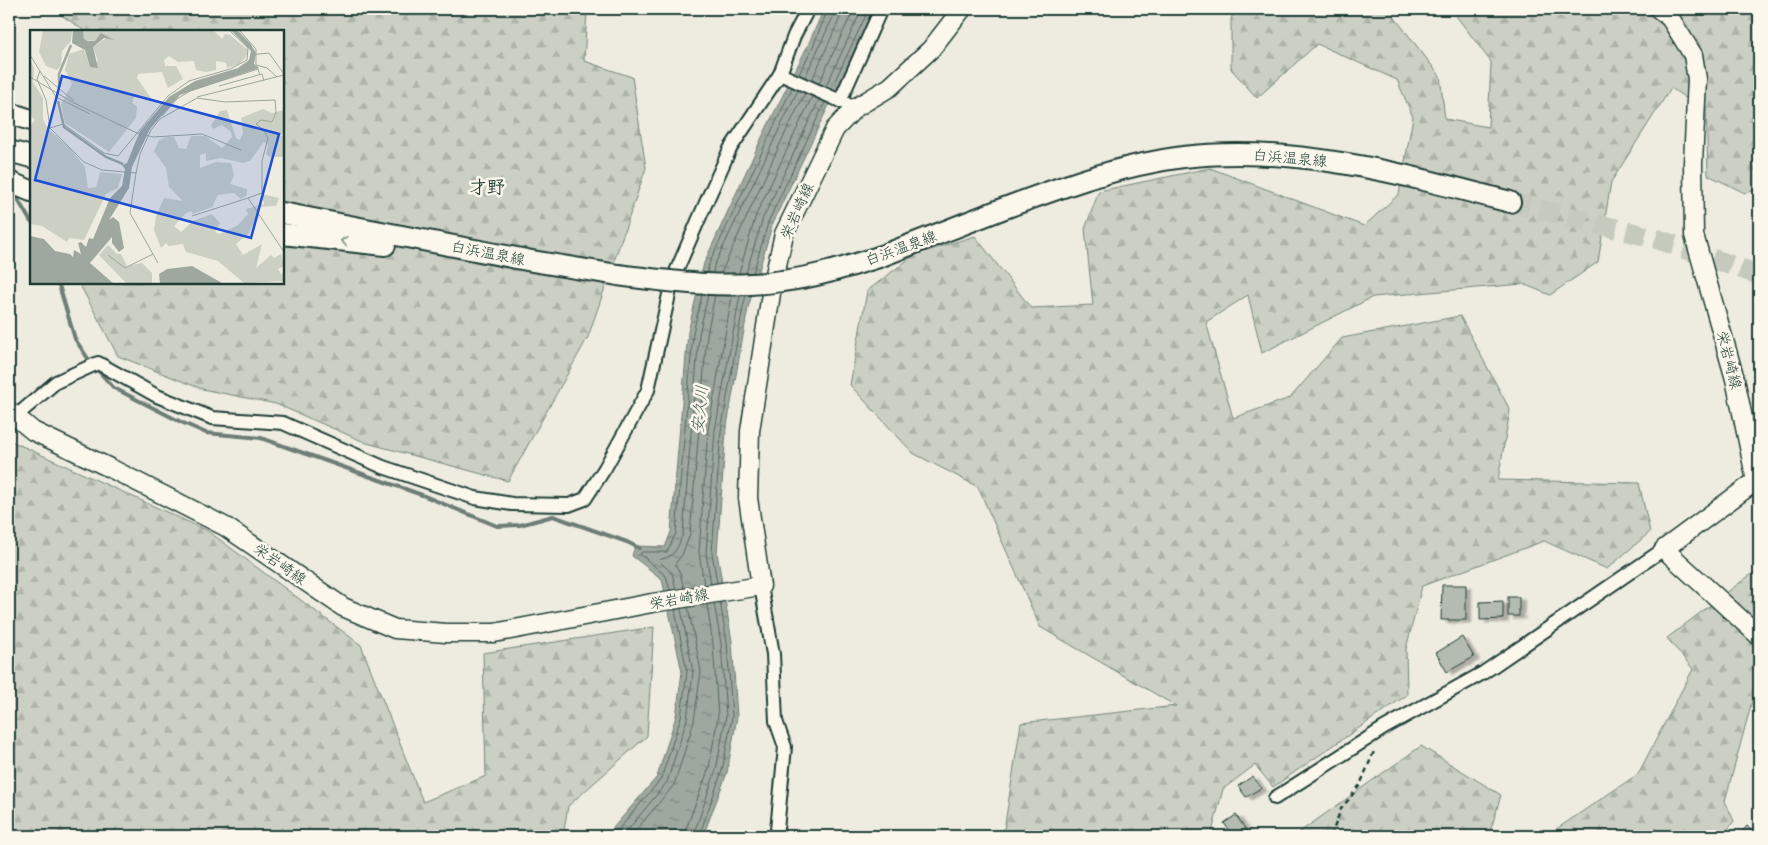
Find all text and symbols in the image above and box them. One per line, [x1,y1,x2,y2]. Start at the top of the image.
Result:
inset map [30,30,284,284]
street label: 白浜温泉線 [1252,145,1328,171]
district label: 才野 [469,175,505,199]
street label: 栄岩崎線 [776,180,818,242]
street label: 白浜温泉線 [862,226,940,270]
one-way arrow [340,236,348,247]
street label: 白浜温泉線 [449,236,527,270]
street label: 栄岩崎線 [1712,328,1746,392]
water label: 安久川 [687,384,712,434]
street label: 栄岩崎線 [250,539,310,589]
street label: 栄岩崎線 [648,584,710,614]

